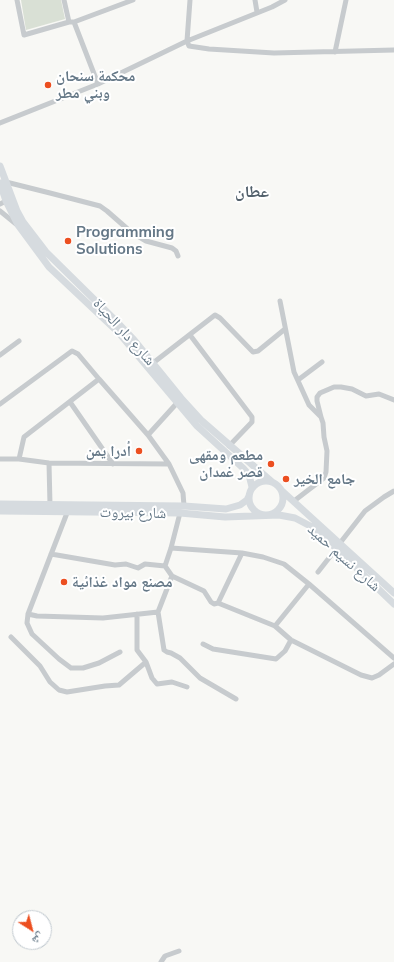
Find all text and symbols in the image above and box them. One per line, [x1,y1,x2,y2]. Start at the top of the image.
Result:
place label: محكمة سنحان وبني مطر [56,67,135,102]
marker: محكمة سنحان وبني مطر [43,80,53,90]
district label: عطان [235,182,269,202]
place label: Programming Solutions [76,223,174,258]
marker: Programming Solutions [63,236,73,246]
street label: شارع دار الحياة [89,295,159,369]
place label: أدرا يمن [86,442,131,460]
marker: أدرا يمن [134,446,144,456]
place label: مطعم ومقهى قصر غمدان [189,446,263,481]
marker: مطعم ومقهى قصر غمدان [266,459,276,469]
place label: جامع الخير [294,470,355,488]
marker: جامع الخير [281,474,291,484]
street label: شارع بيروت [100,503,166,523]
street label: شارع نسيم حميد [304,521,384,595]
place label: مصنع مواد غذائية [72,573,173,591]
marker: مصنع مواد غذائية [59,577,69,587]
north arrow [12,910,52,950]
text: ش [30,930,47,948]

